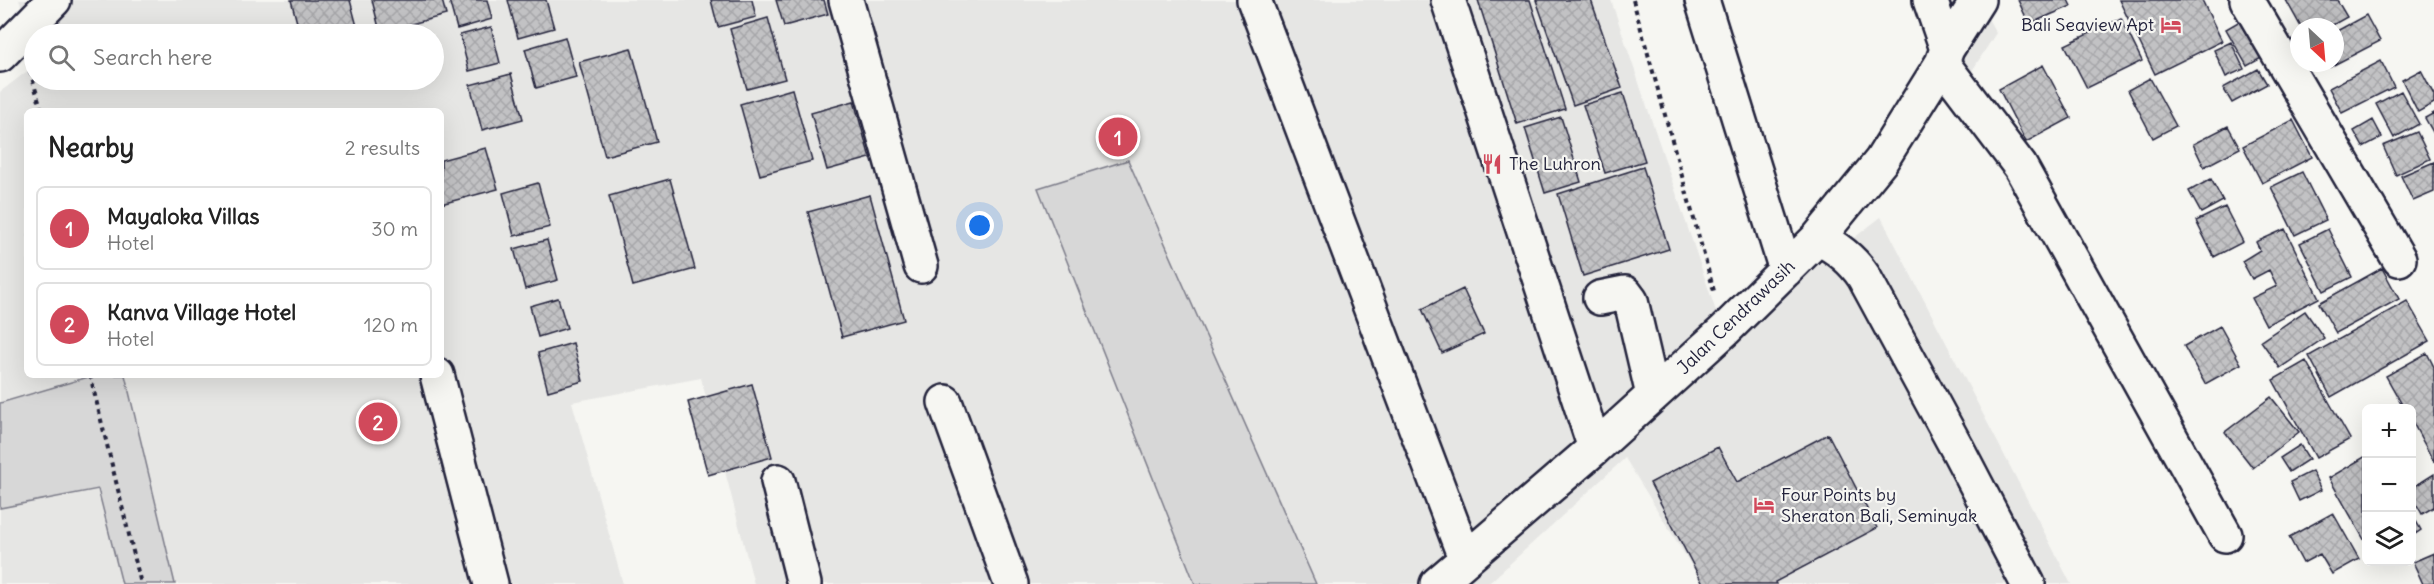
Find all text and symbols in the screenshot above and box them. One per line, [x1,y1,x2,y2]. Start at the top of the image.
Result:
place label: Bali Seaview Apt [2021,13,2154,36]
hotel icon: Bali Seaview Apt [2159,13,2183,37]
north arrow [2290,18,2344,72]
search box [24,24,444,90]
icon: search [45,41,78,74]
text: Search here [93,43,212,71]
pin: 1 [1098,114,1138,160]
text: Nearby [48,131,134,164]
text: 2 results [345,135,420,160]
restaurant icon: The Luhron [1480,152,1504,176]
place label: The Luhron [1509,152,1601,175]
text: Mayaloka Villas [107,202,259,230]
your location [965,211,994,240]
text: 1 [66,216,73,241]
text: 30 m [371,216,418,241]
text: Hotel [107,230,154,255]
street label: Jalan Cendrawasih [1672,255,1799,379]
text: Kanva Village Hotel [107,298,296,326]
text: 2 [64,312,75,337]
text: 120 m [364,312,418,337]
text: Hotel [107,326,154,351]
pin: 2 [358,400,398,444]
map controls [2362,404,2416,566]
button: + [2362,404,2416,458]
button: − [2362,458,2416,512]
place label: Four Points by Sheraton Bali, Seminyak [1781,483,1977,527]
hotel icon: Four Points by Sheraton Bali, Seminyak [1752,493,1776,517]
button: layers [2362,512,2416,566]

